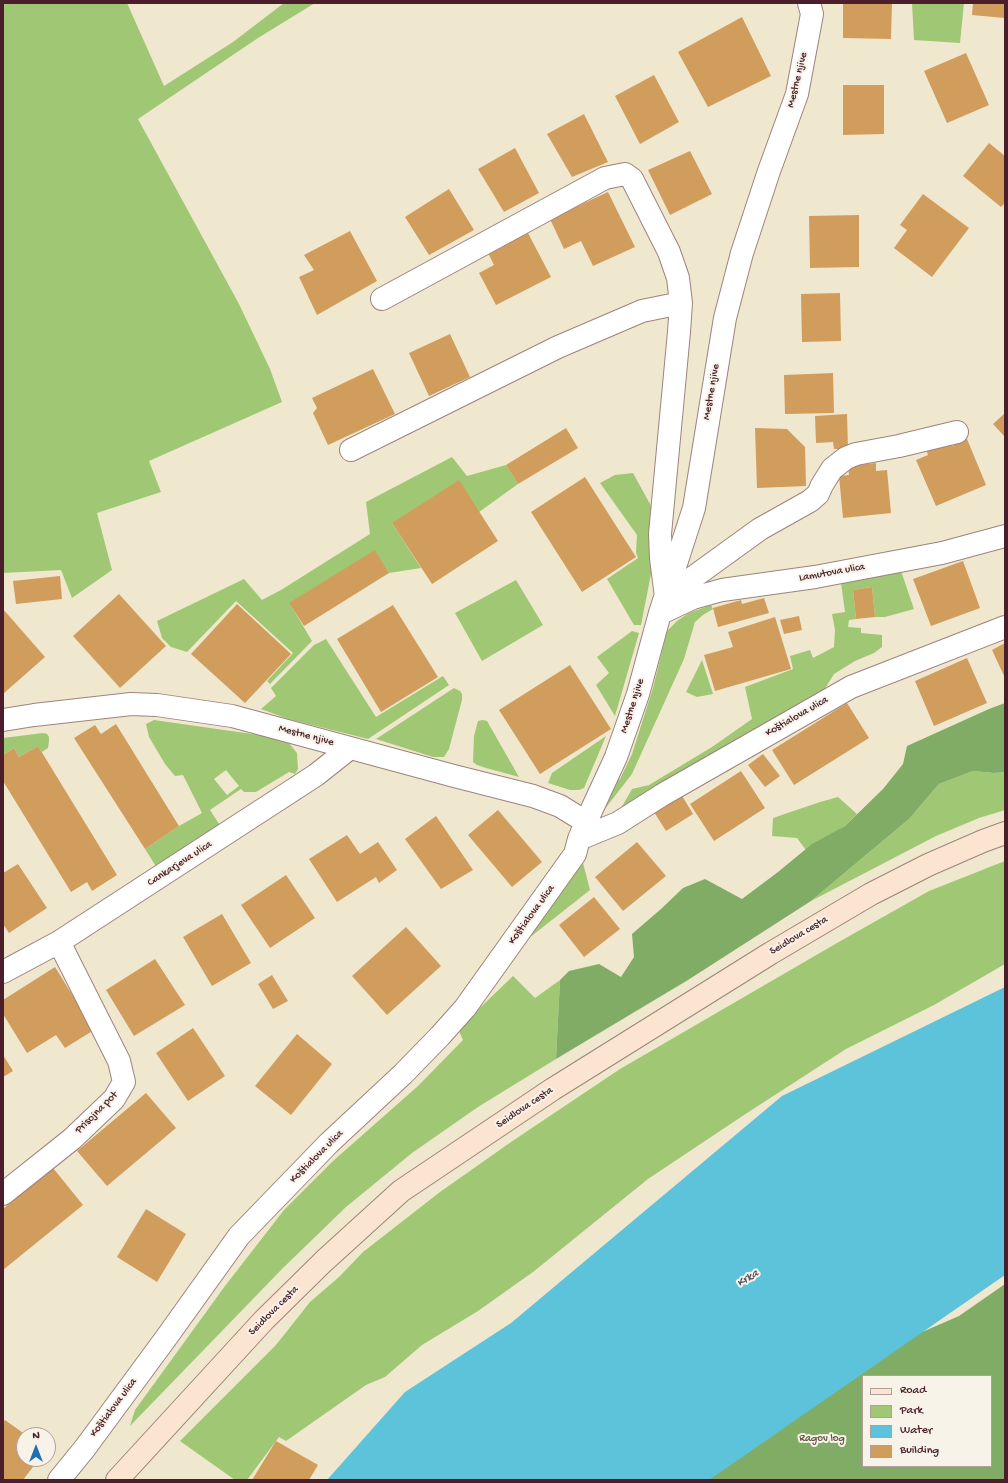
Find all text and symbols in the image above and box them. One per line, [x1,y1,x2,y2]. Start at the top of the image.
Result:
street label: Mestne njive [785,51,811,109]
street label: Mestne njive [701,363,723,421]
street label: Lamutova ulica [798,561,866,585]
street label: Mestne njive [618,677,648,735]
street label: Koštialova ulica [763,694,831,740]
street label: Mestne njive [277,722,335,750]
street label: Cankarjeva ulica [145,838,215,890]
street label: Koštialova ulica [506,883,558,947]
street label: Seidlova cesta [768,914,830,958]
street label: Seidlova cesta [494,1084,556,1132]
street label: Prisojna pot [73,1089,121,1137]
street label: Koštialova ulica [287,1127,347,1187]
water label: Krka [734,1267,762,1291]
street label: Seidlova cesta [246,1283,302,1339]
legend [862,1375,992,1467]
street label: Koštialova ulica [88,1376,140,1440]
text: Road [900,1384,926,1398]
text: Park [900,1404,923,1418]
text: Water [900,1424,932,1438]
north arrow [16,1427,56,1467]
text: N [32,1430,40,1442]
park label: Ragov log [799,1432,845,1446]
text: Building [900,1444,939,1458]

